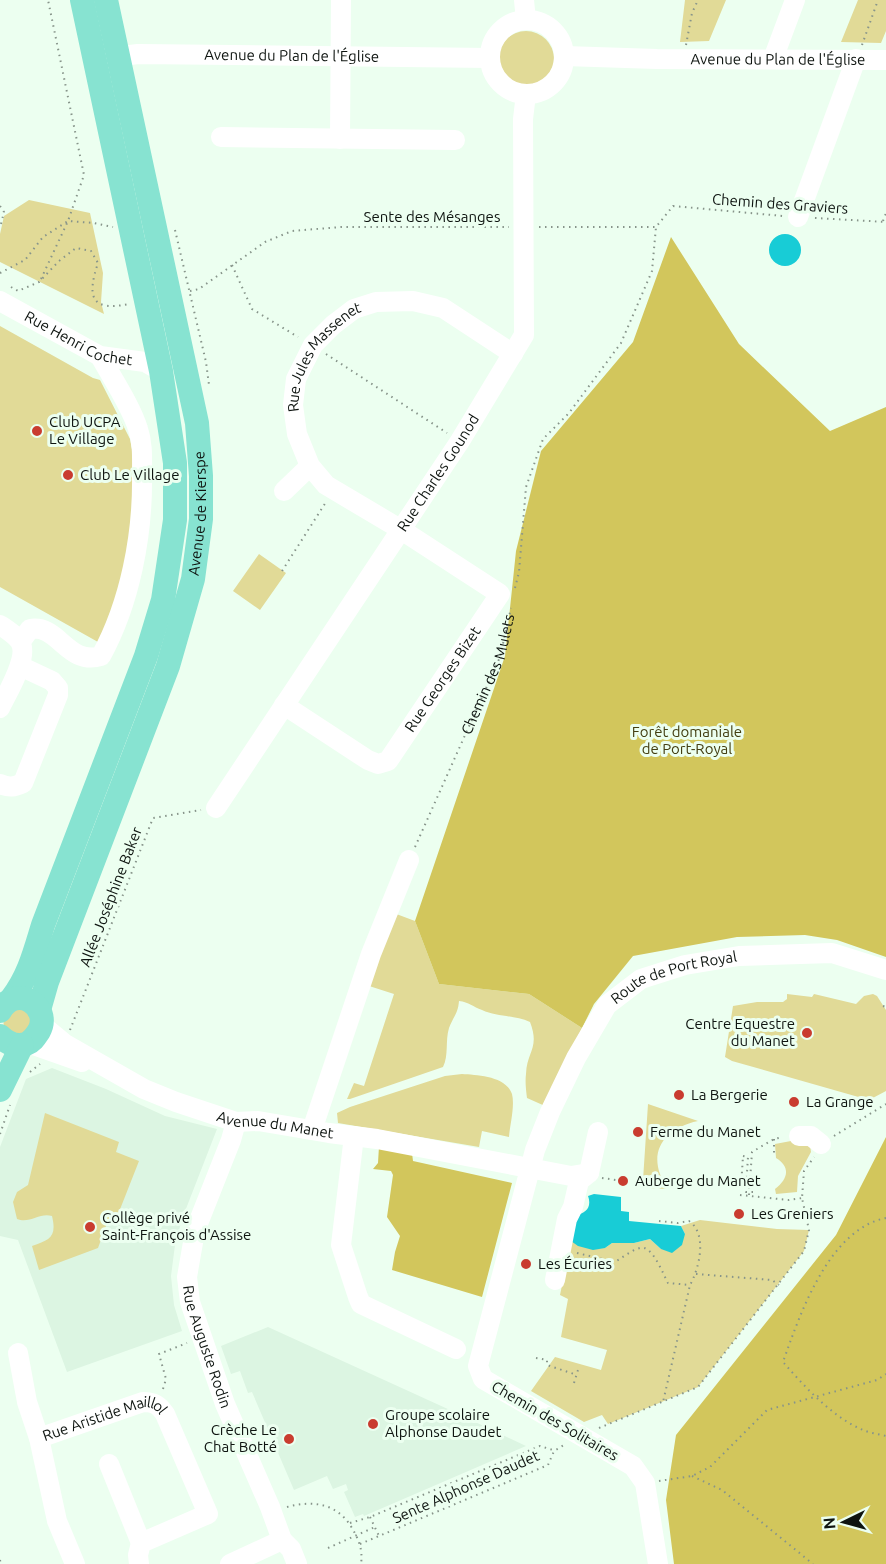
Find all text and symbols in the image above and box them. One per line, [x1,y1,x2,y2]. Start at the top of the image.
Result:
street label: Avenue du Plan de l'Église [204,46,379,65]
street label: Avenue du Plan de l'Église [690,50,865,68]
street label: Chemin des Graviers [711,190,849,217]
street label: Sente des Mésanges [364,208,500,225]
street label: Rue Jules Massenet [284,298,363,413]
street label: Rue Henri Cochet [22,307,134,368]
street label: Rue Charles Gounod [393,411,482,534]
place label: Club UCPA Le Village [49,413,121,447]
marker: Club UCPA Le Village [30,424,44,438]
street label: Avenue de Kierspe [185,450,209,577]
place label: Club Le Village [80,466,179,483]
marker: Club Le Village [61,468,75,482]
street label: Chemin des Mulets [457,612,517,737]
street label: Rue Georges Bizet [401,623,484,735]
park label: Forêt domaniale de Port-Royal [632,723,742,757]
street label: Allée Joséphine Baker [76,824,145,969]
street label: Route de Port Royal [607,947,738,1007]
place label: Centre Equestre du Manet [685,1015,795,1049]
marker: Centre Equestre du Manet [800,1026,814,1040]
place label: La Bergerie [691,1086,768,1103]
marker: La Bergerie [672,1088,686,1102]
place label: La Grange [806,1093,874,1110]
marker: La Grange [787,1095,801,1109]
street label: Avenue du Manet [215,1107,335,1142]
place label: Ferme du Manet [650,1123,761,1140]
marker: Ferme du Manet [631,1125,645,1139]
place label: Auberge du Manet [635,1172,761,1189]
marker: Auberge du Manet [616,1174,630,1188]
place label: Les Greniers [751,1205,833,1222]
marker: Les Greniers [732,1207,746,1221]
place label: Collège privé Saint-François d'Assise [102,1209,251,1243]
marker: Collège privé Saint-François d'Assise [83,1220,97,1234]
place label: Les Écuries [538,1255,612,1272]
marker: Les Écuries [519,1257,533,1271]
street label: Rue Auguste Rodin [180,1284,235,1410]
street label: Chemin des Solitaires [489,1377,622,1464]
street label: Rue Aristide Maillol [40,1393,171,1444]
place label: Groupe scolaire Alphonse Daudet [385,1406,502,1440]
marker: Groupe scolaire Alphonse Daudet [366,1417,380,1431]
place label: Crèche Le Chat Botté [204,1421,277,1455]
marker: Crèche Le Chat Botté [282,1432,296,1446]
street label: Sente Alphonse Daudet [390,1446,542,1527]
north arrow [814,1492,874,1552]
text: N [820,1517,839,1530]

